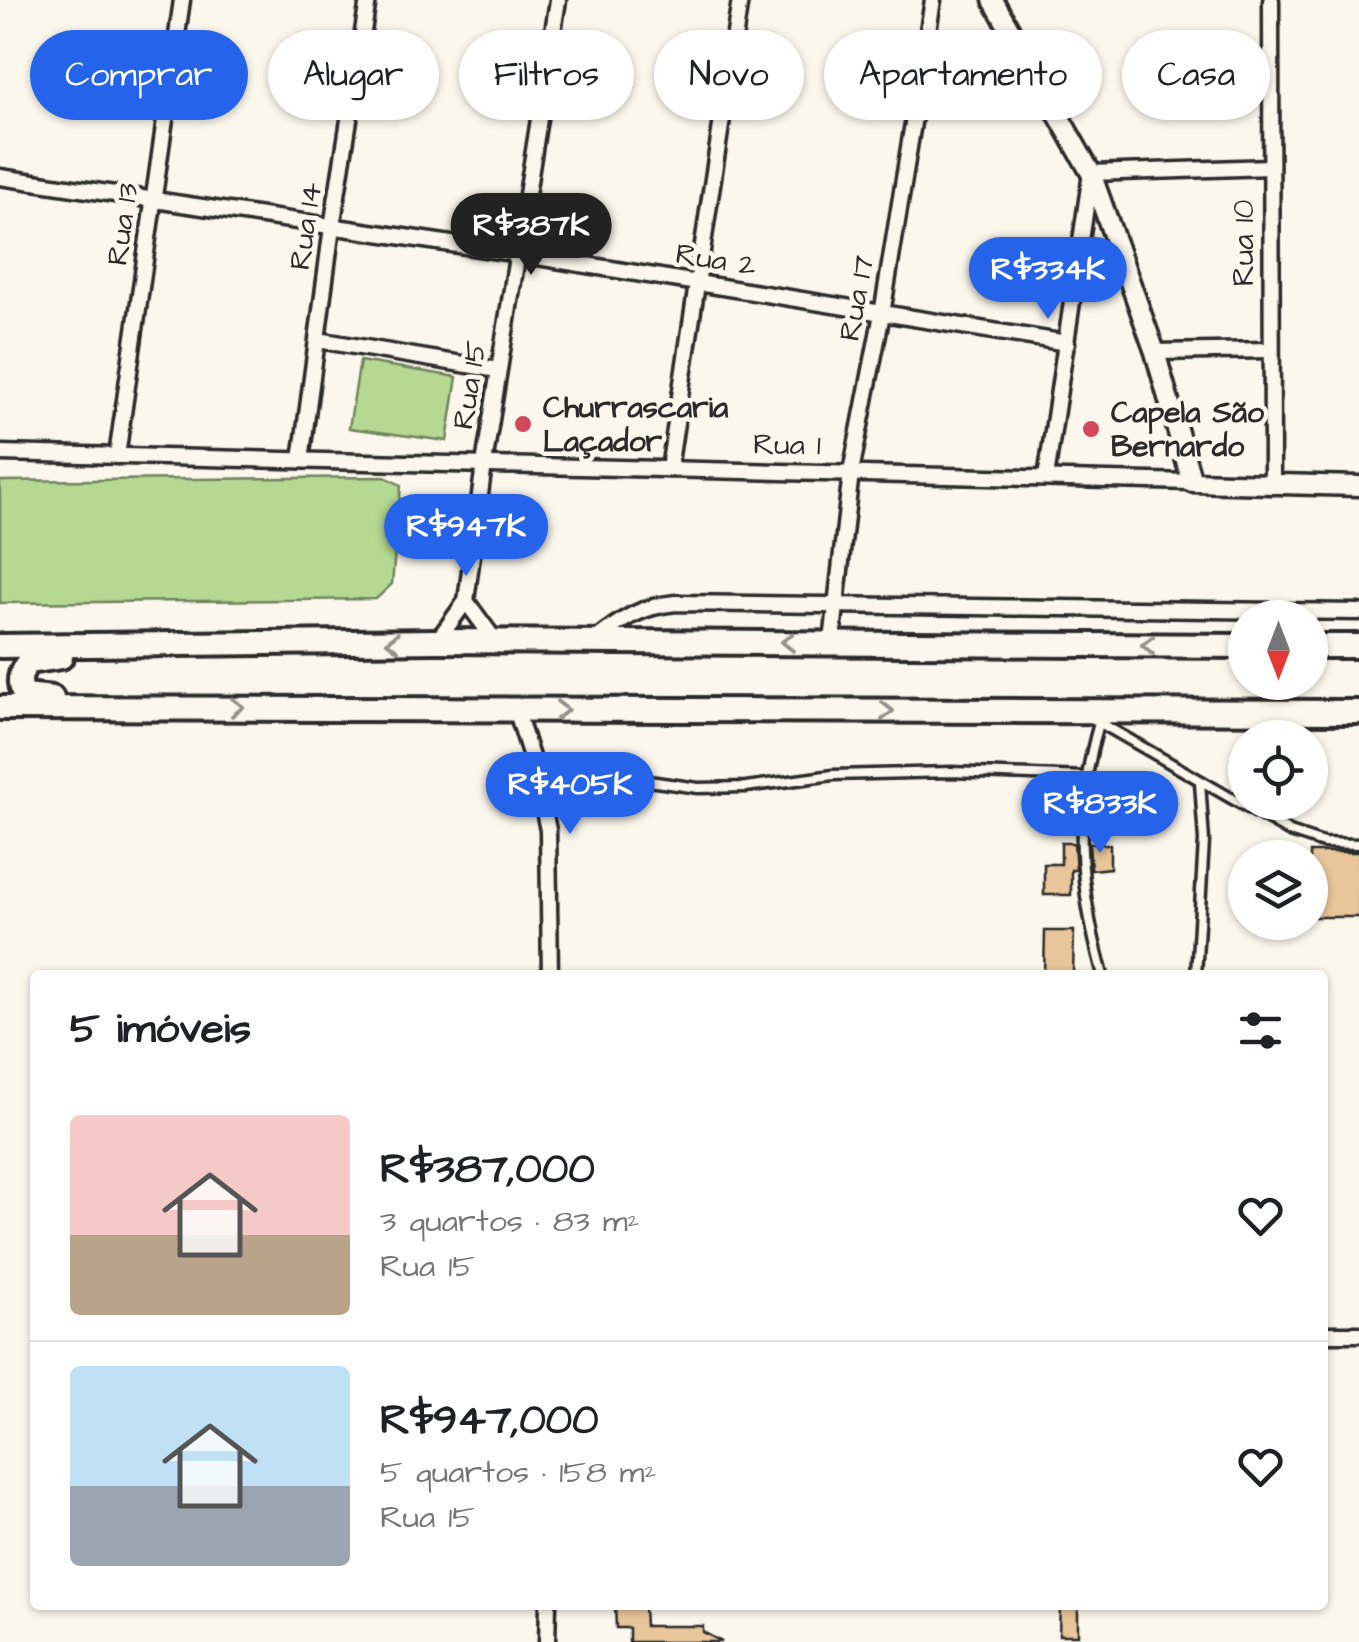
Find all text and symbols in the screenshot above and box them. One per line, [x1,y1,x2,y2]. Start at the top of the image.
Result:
chip: Comprar [30,30,248,120]
chip: Alugar [268,30,439,120]
chip: Filtros [459,30,634,120]
chip: Novo [654,30,804,120]
chip: Apartamento [824,30,1102,120]
chip: Casa [1122,30,1270,120]
street label: Rua 13 [96,180,150,268]
street label: Rua 14 [279,180,333,273]
pin: R$387K [450,193,612,278]
street label: Rua 10 [1223,200,1265,286]
text: R$387K [473,203,589,248]
street label: Rua 2 [673,233,759,287]
pin: R$334K [967,237,1129,322]
text: R$334K [991,247,1105,292]
street label: Rua 17 [829,252,885,344]
street label: Rua 15 [442,338,498,432]
place label: Churrascaria Laçador [543,387,729,463]
place label: Capela São Bernardo [1111,392,1264,468]
marker: Churrascaria Laçador [512,413,534,435]
marker: Capela São Bernardo [1080,418,1102,440]
street label: Rua 1 [753,423,821,467]
pin: R$947K [385,494,547,579]
text: R$947K [406,504,526,549]
north arrow [1228,600,1328,700]
map controls [1228,600,1328,940]
one-way arrow [384,631,400,653]
one-way arrow [779,631,794,653]
one-way arrow [1139,634,1154,656]
one-way arrow [230,696,246,718]
one-way arrow [556,699,571,721]
one-way arrow [880,700,896,722]
button: locate [1228,720,1328,820]
pin: R$405K [489,752,651,837]
text: R$405K [508,762,632,807]
pin: R$833K [1019,771,1181,856]
text: R$833K [1043,781,1157,826]
button: layers [1228,840,1328,940]
text: 5 imóveis [70,1001,251,1059]
icon: filters [1233,1003,1288,1058]
text: R$387,000 [380,1141,595,1199]
icon: home [150,1155,270,1275]
icon: heart [1233,1188,1288,1243]
text: 3 quartos · 83 m² [380,1199,640,1244]
text: Rua 15 [380,1244,475,1289]
text: R$947,000 [380,1392,599,1450]
icon: home [150,1406,270,1526]
icon: heart [1233,1439,1288,1494]
text: 5 quartos · 158 m² [380,1450,656,1495]
text: Rua 15 [380,1495,475,1540]

